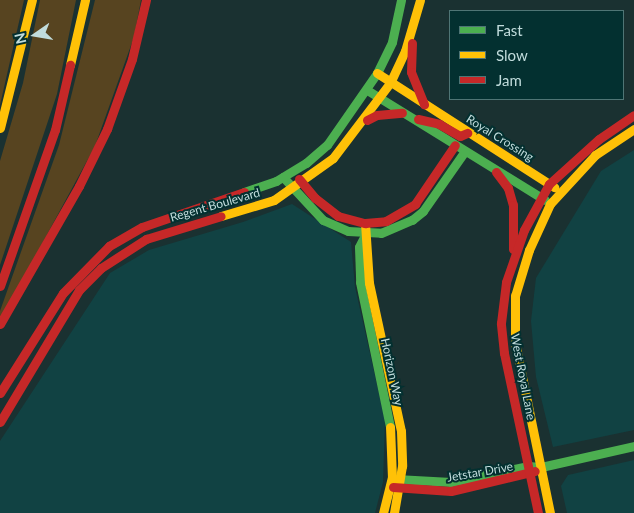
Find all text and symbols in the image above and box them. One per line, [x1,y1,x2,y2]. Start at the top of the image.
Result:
north arrow [10,10,60,60]
legend [449,10,624,100]
text: Fast [496,21,523,39]
text: N [10,31,29,46]
text: Slow [496,46,528,64]
text: Jam [496,71,522,89]
street label: Royal Crossing [464,112,536,164]
street label: Regent Boulevard [168,185,262,225]
street label: West Royal Lane [508,333,538,421]
street label: Horizon Way [378,337,406,407]
street label: Jetstar Drive [446,459,514,485]

